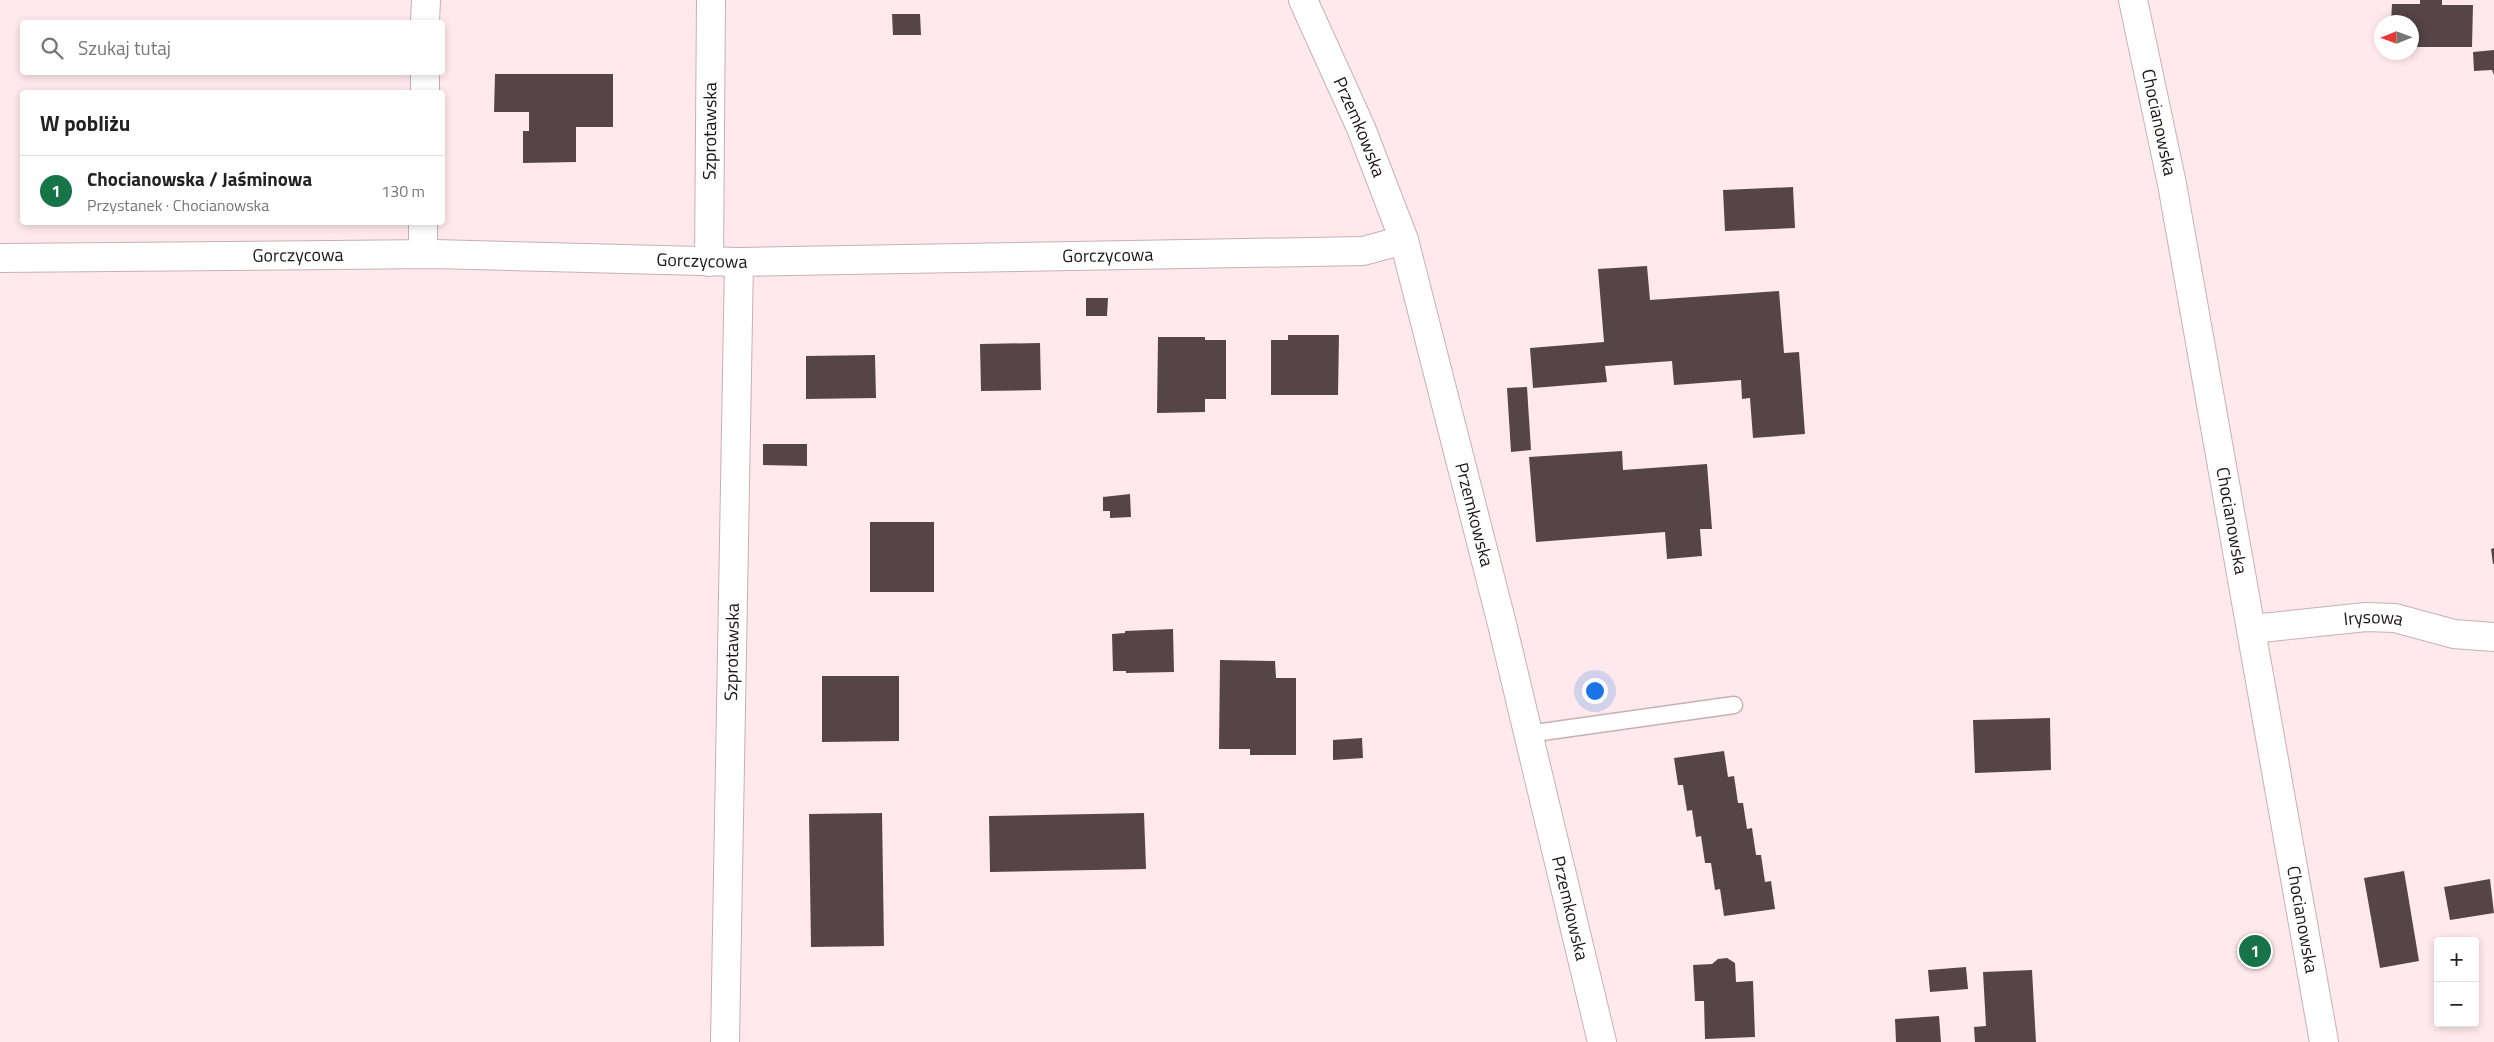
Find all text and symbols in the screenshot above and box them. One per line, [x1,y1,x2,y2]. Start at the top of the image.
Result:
north arrow [2374,15,2419,60]
search box [20,20,445,75]
text: Szukaj tutaj [78,33,171,62]
icon: search [38,34,66,62]
street label: Chocianowska [2135,66,2184,178]
street label: Przemkowska [1327,72,1393,181]
street label: Szprotawska [696,82,723,180]
text: W pobliżu [40,107,130,139]
text: Chocianowska / Jaśminowa [87,164,312,193]
text: 1 [52,179,60,203]
text: 130 m [381,179,425,203]
text: Przystanek · Chocianowska [87,193,269,217]
street label: Gorczycowa [252,241,344,269]
street label: Gorczycowa [1062,241,1154,269]
street label: Gorczycowa [656,246,748,275]
street label: Przemkowska [1448,460,1501,570]
street label: Chocianowska [2209,465,2255,576]
street label: Szprotawska [717,603,746,701]
street label: Irysowa [2342,603,2407,633]
your location [1582,678,1608,704]
street label: Przemkowska [1545,853,1596,963]
street label: Chocianowska [2280,864,2326,975]
pin: 1 [2239,932,2271,970]
map controls [2434,937,2479,1027]
button: + [2434,937,2479,982]
button: − [2434,982,2479,1027]

